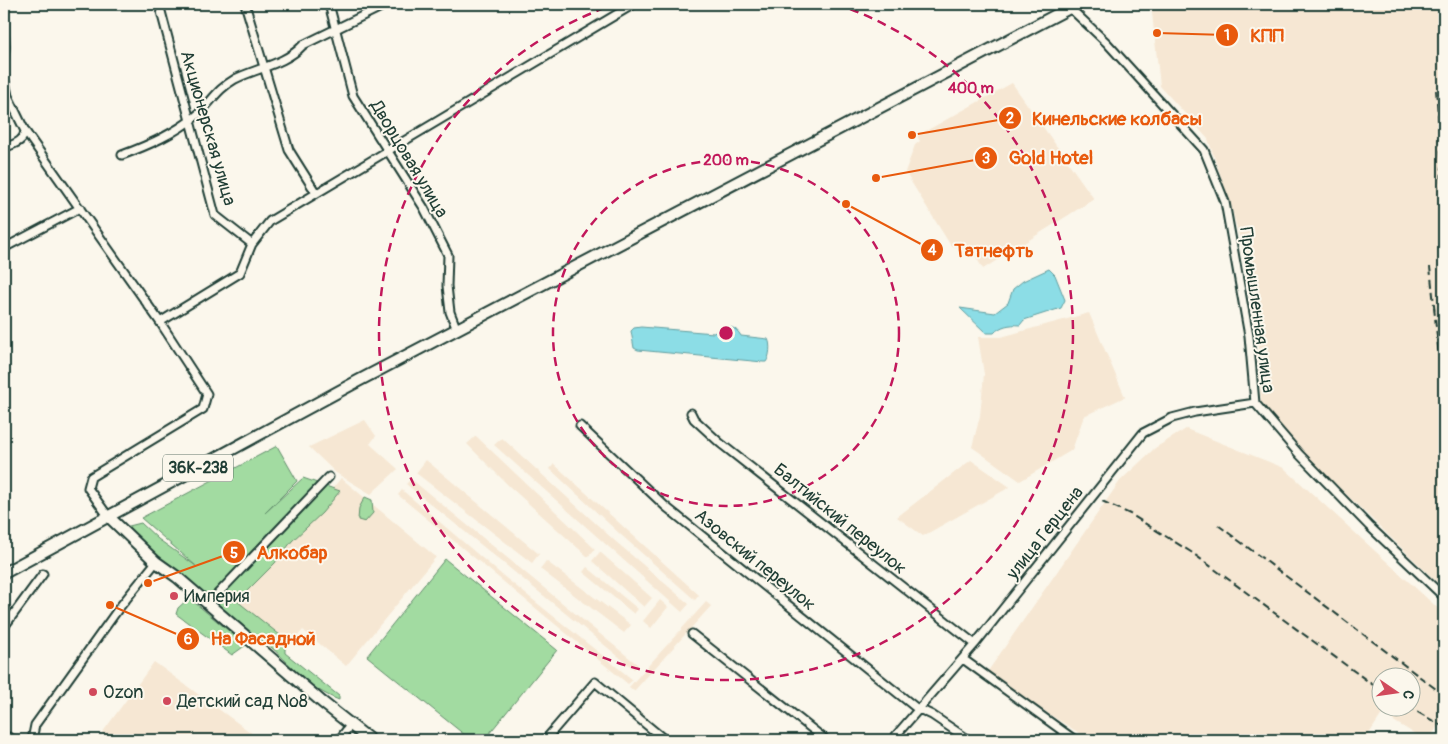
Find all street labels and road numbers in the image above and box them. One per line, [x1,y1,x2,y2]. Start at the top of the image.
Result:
street label: Акционерская улица [175,48,241,208]
street label: Дворцовая улица [364,95,453,222]
street label: Промышленная улица [1234,226,1280,394]
road number: 36К-238 [163,454,233,482]
street label: Балтийский переулок [769,458,911,580]
street label: улица Герцена [1001,482,1089,585]
street label: Азовский переулок [690,504,820,616]

